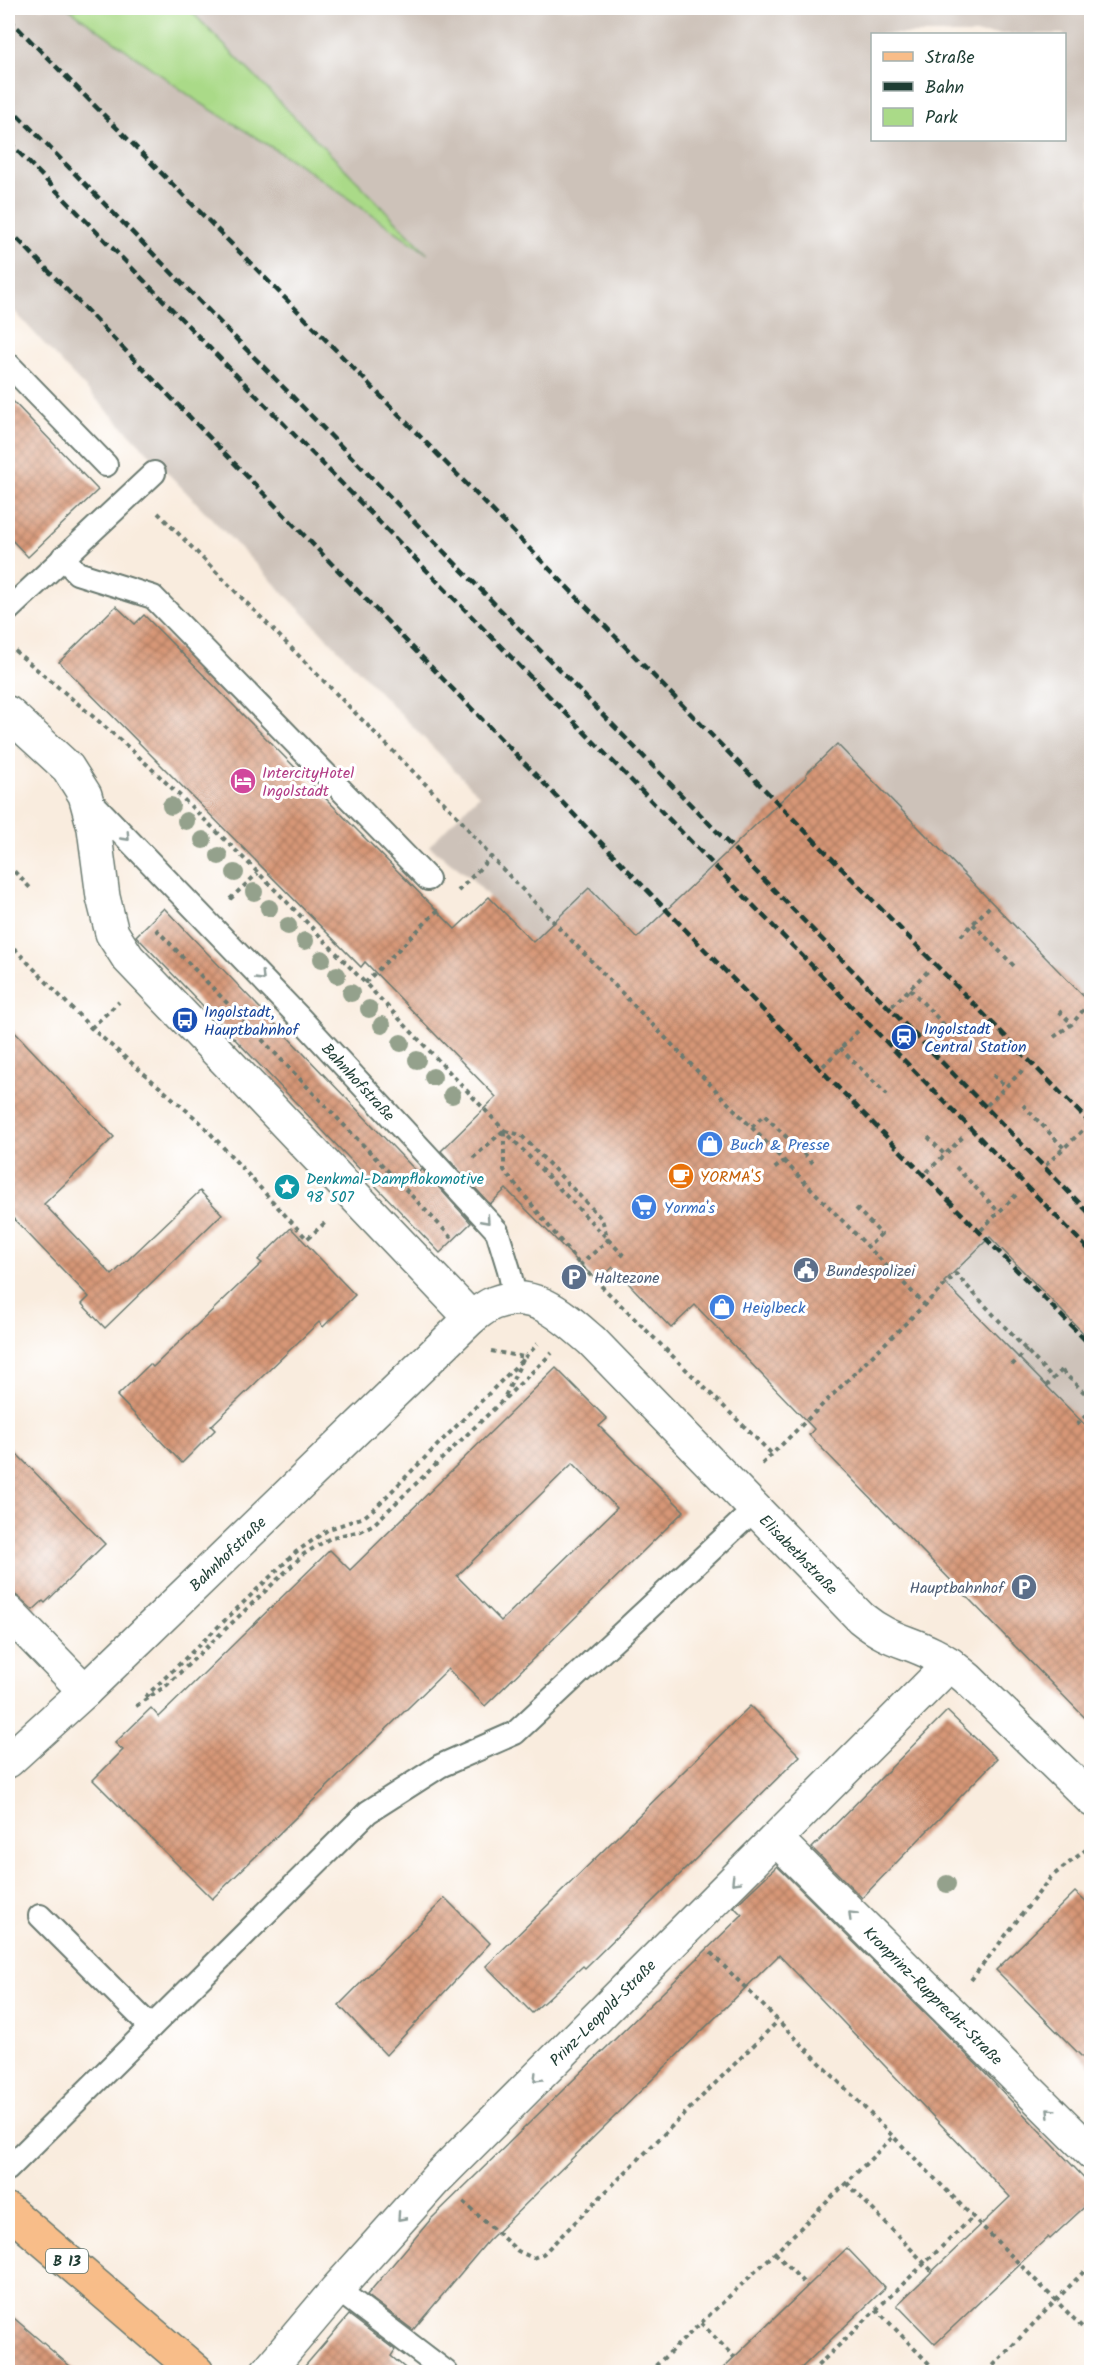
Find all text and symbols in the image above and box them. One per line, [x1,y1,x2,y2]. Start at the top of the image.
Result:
legend [871,33,1066,141]
text: Straße [925,44,975,73]
text: Bahn [925,74,964,103]
text: Park [925,104,958,133]
place label: IntercityHotel Ingolstadt [262,761,354,804]
hotel icon: IntercityHotel Ingolstadt [228,766,258,796]
one-way arrow [118,829,129,840]
one-way arrow [254,971,265,981]
place label: Ingolstadt, Hauptbahnhof [204,1000,301,1043]
bus stop icon: Ingolstadt, Hauptbahnhof [170,1005,200,1035]
place label: Ingolstadt Central Station [924,1017,1027,1060]
station icon: Ingolstadt Central Station [889,1022,919,1052]
street label: Bahnhofstraße [315,1038,400,1127]
shop icon: Buch & Presse [695,1129,725,1159]
place label: Buch & Presse [730,1133,830,1158]
cafe icon: YORMA'S [666,1161,696,1191]
place label: YORMA'S [700,1165,762,1190]
place label: Denkmal-Dampflokomotive 98 507 [306,1167,484,1210]
place icon: Denkmal-Dampflokomotive 98 507 [272,1172,302,1202]
supermarket icon: Yorma's [629,1192,659,1222]
place label: Yorma's [664,1196,715,1221]
one-way arrow [479,1213,490,1223]
public building icon: Bundespolizei [791,1255,821,1285]
place label: Bundespolizei [826,1259,916,1284]
parking icon: Haltezone [559,1262,589,1292]
place label: Haltezone [594,1266,660,1291]
shop icon: Heiglbeck [707,1292,737,1322]
place label: Heiglbeck [742,1296,806,1321]
street label: Elisabethstraße [753,1509,843,1601]
street label: Bahnhofstraße [184,1511,273,1598]
parking icon: Hauptbahnhof [1009,1572,1039,1602]
place label: Hauptbahnhof [909,1576,1006,1601]
one-way arrow [731,1873,742,1884]
one-way arrow [849,1912,860,1923]
street label: Kronprinz-Rupprecht-Straße [857,1921,1008,2072]
street label: Prinz-Leopold-Straße [544,1954,662,2073]
one-way arrow [534,2070,545,2081]
one-way arrow [1046,2108,1057,2119]
one-way arrow [397,2210,408,2221]
road number: B 13 [46,2249,88,2273]

